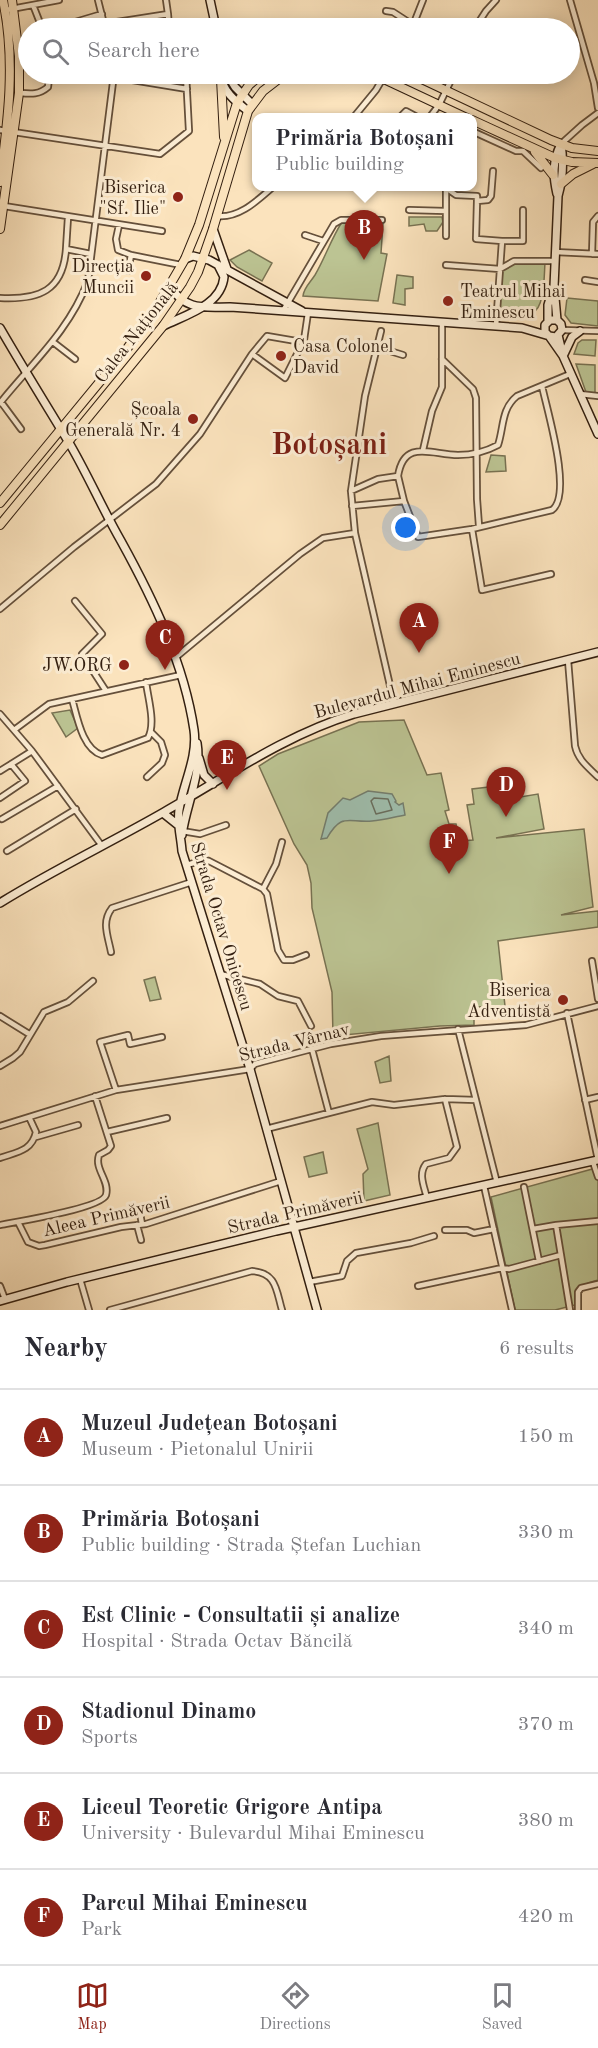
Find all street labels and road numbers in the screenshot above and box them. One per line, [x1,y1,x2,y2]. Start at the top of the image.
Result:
street label: Calea Națională [92,278,183,387]
street label: Bulevardul Mihai Eminescu [312,650,523,722]
street label: Strada Octav Onicescu [187,840,255,1013]
street label: Strada Vârnav [237,1020,352,1065]
street label: Strada Primăverii [226,1189,365,1237]
street label: Aleea Primăverii [41,1194,172,1240]

